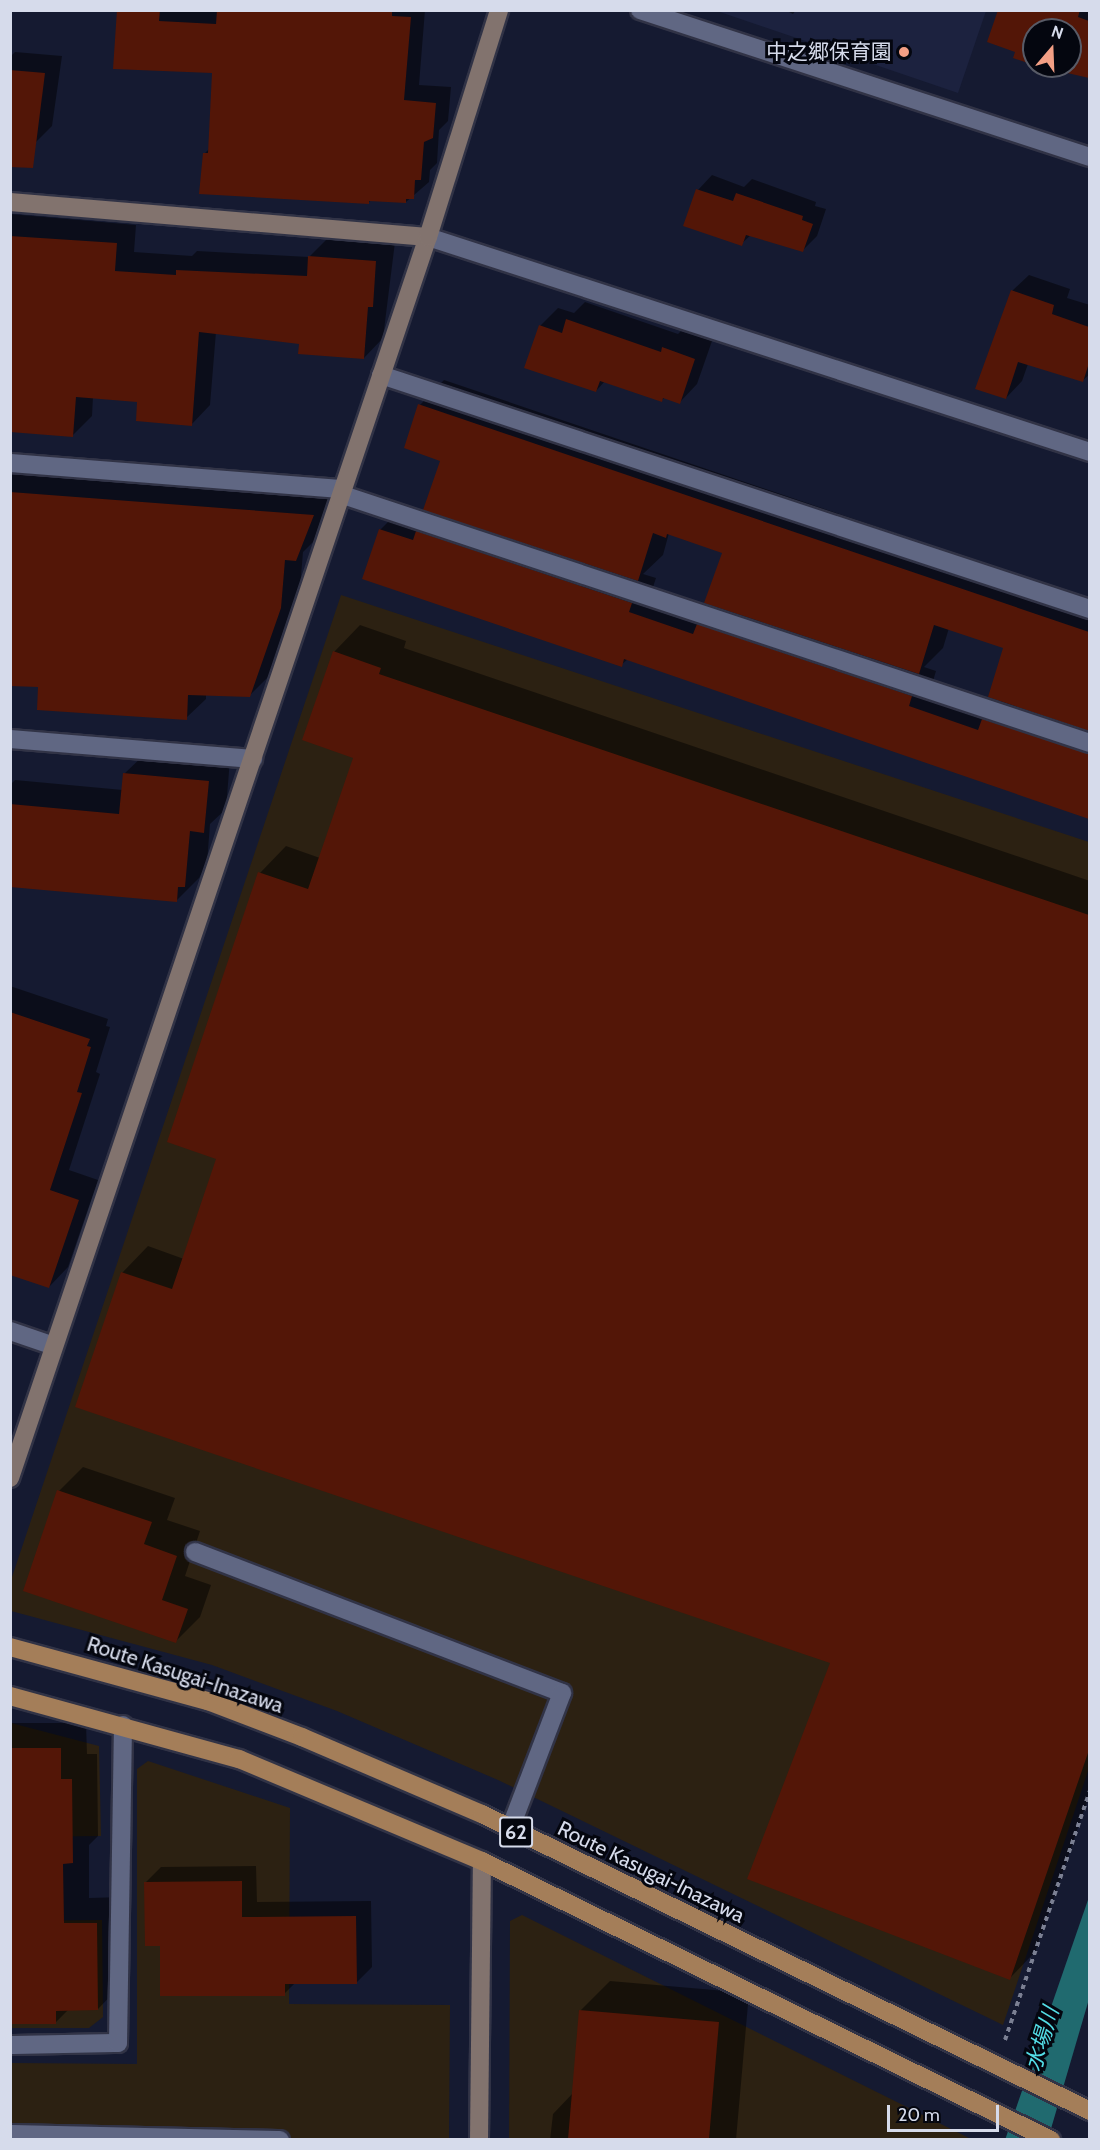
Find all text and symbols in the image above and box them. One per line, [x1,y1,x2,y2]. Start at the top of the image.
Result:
north arrow [1022,18,1082,78]
text: N [1049,22,1066,43]
place label: 中之郷保育園 [766,39,892,65]
marker: 中之郷保育園 [897,45,911,59]
street label: Route Kasugai-Inazawa [84,1631,286,1719]
road number: 62 [498,1815,534,1849]
street label: Route Kasugai-Inazawa [553,1816,749,1928]
water label: 水場川 [1020,2004,1064,2074]
scale bar [890,2093,1002,2131]
text: 20 m [898,2104,940,2126]

